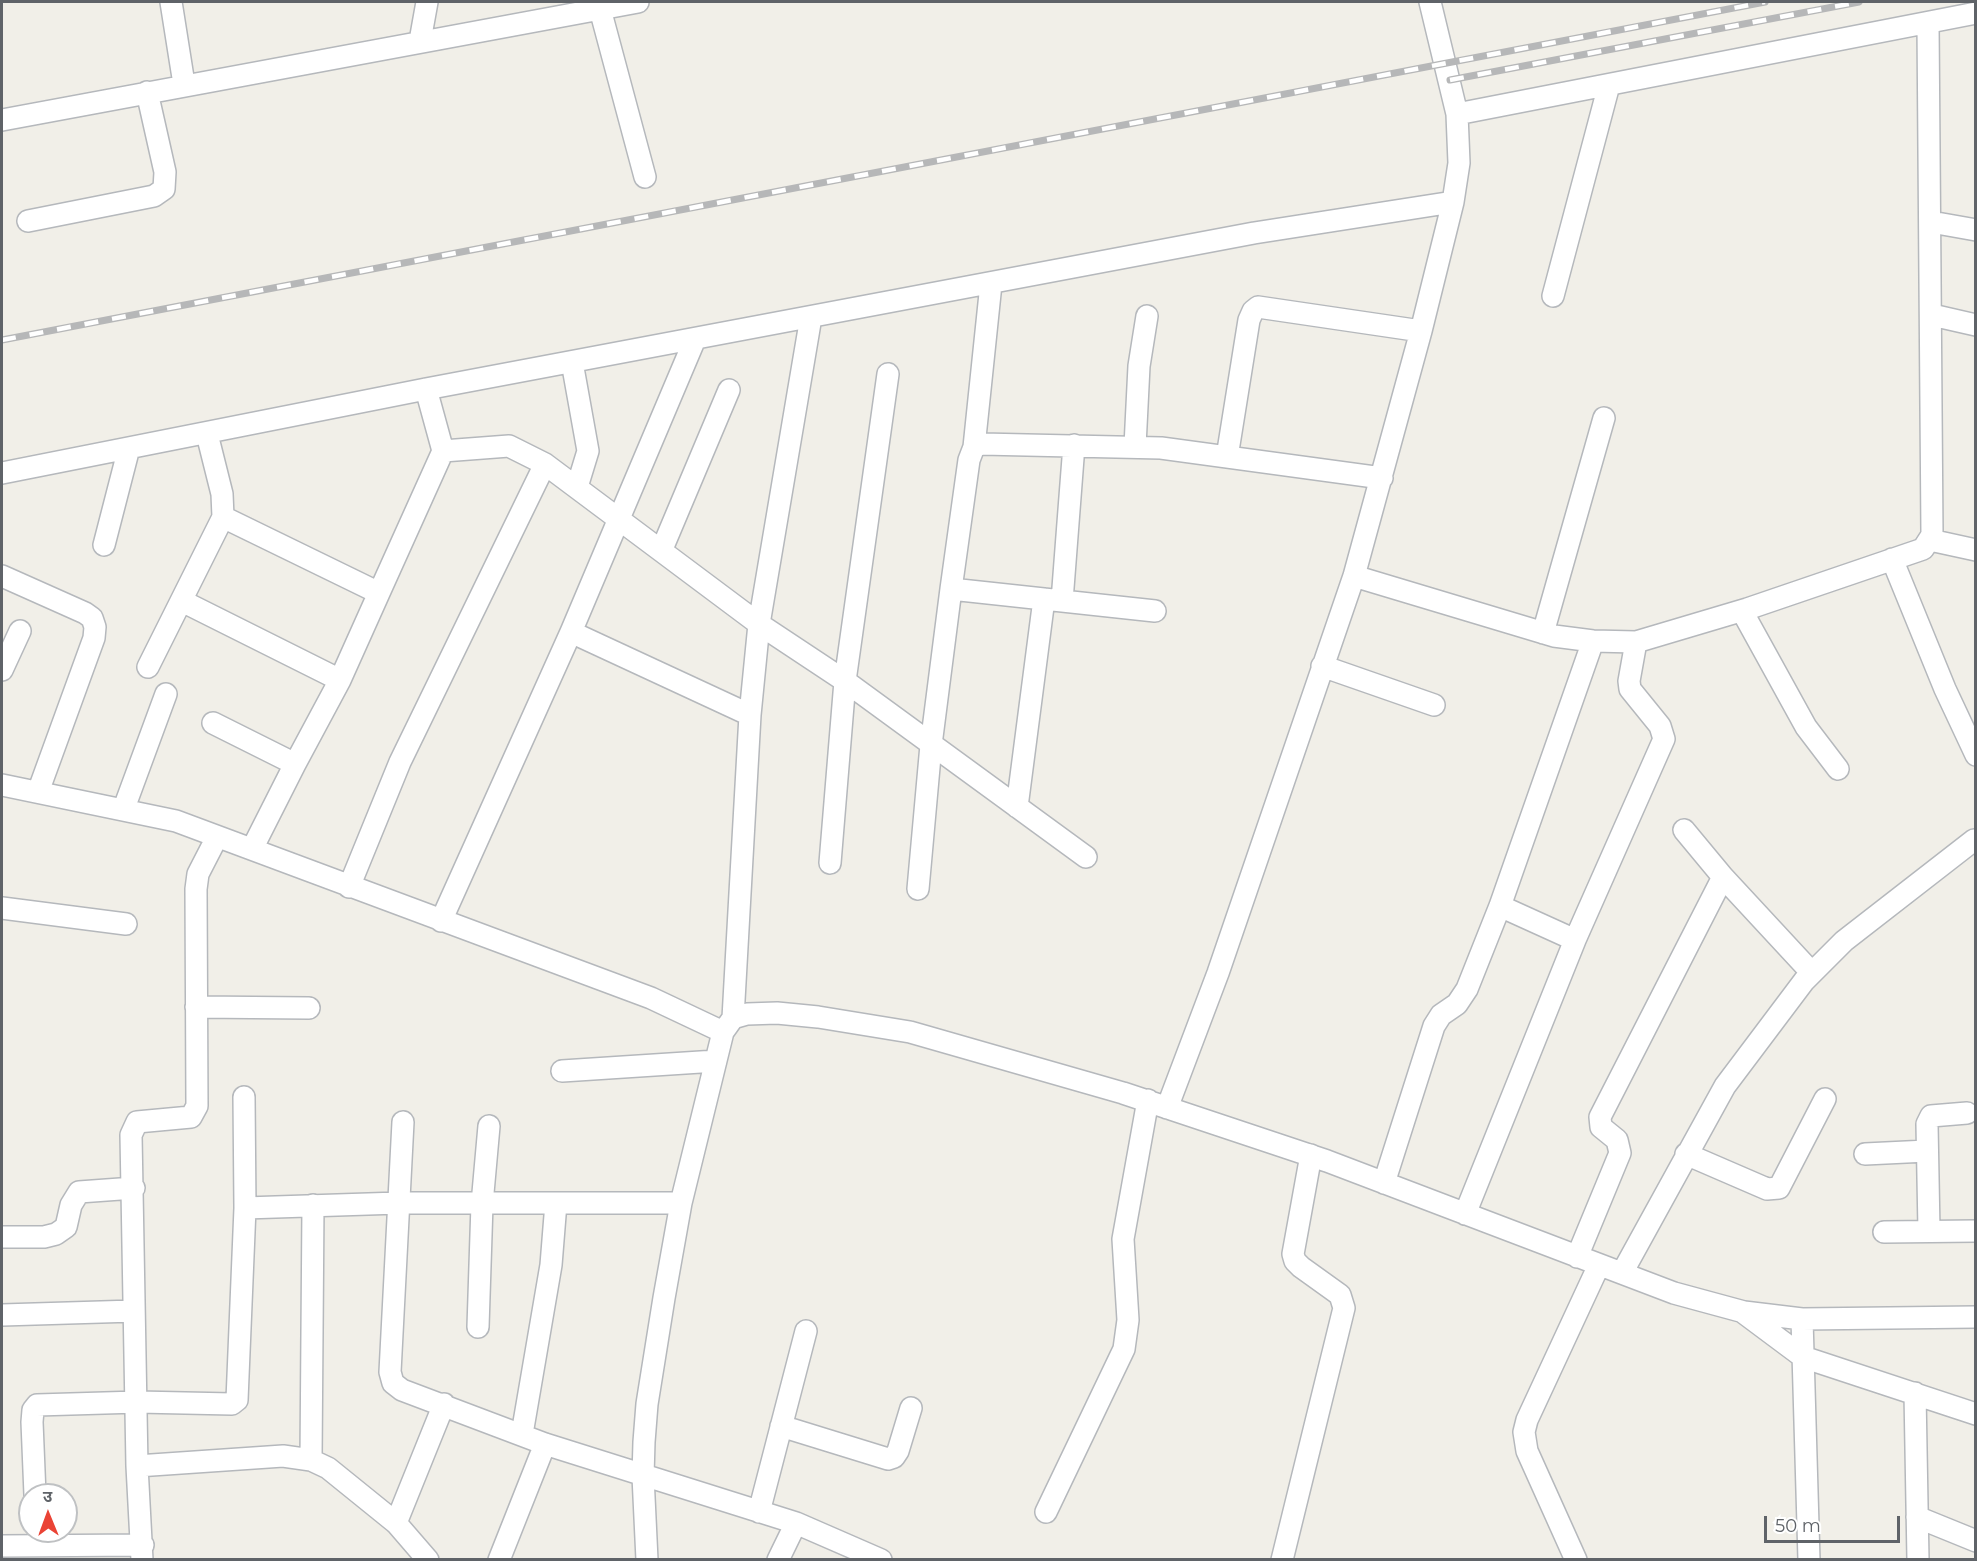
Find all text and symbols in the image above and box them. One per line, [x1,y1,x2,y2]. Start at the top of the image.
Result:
north arrow [18,1483,78,1543]
text: उ [43,1487,53,1506]
scale bar [1767,1504,1904,1542]
text: 50 m [1775,1515,1821,1537]

